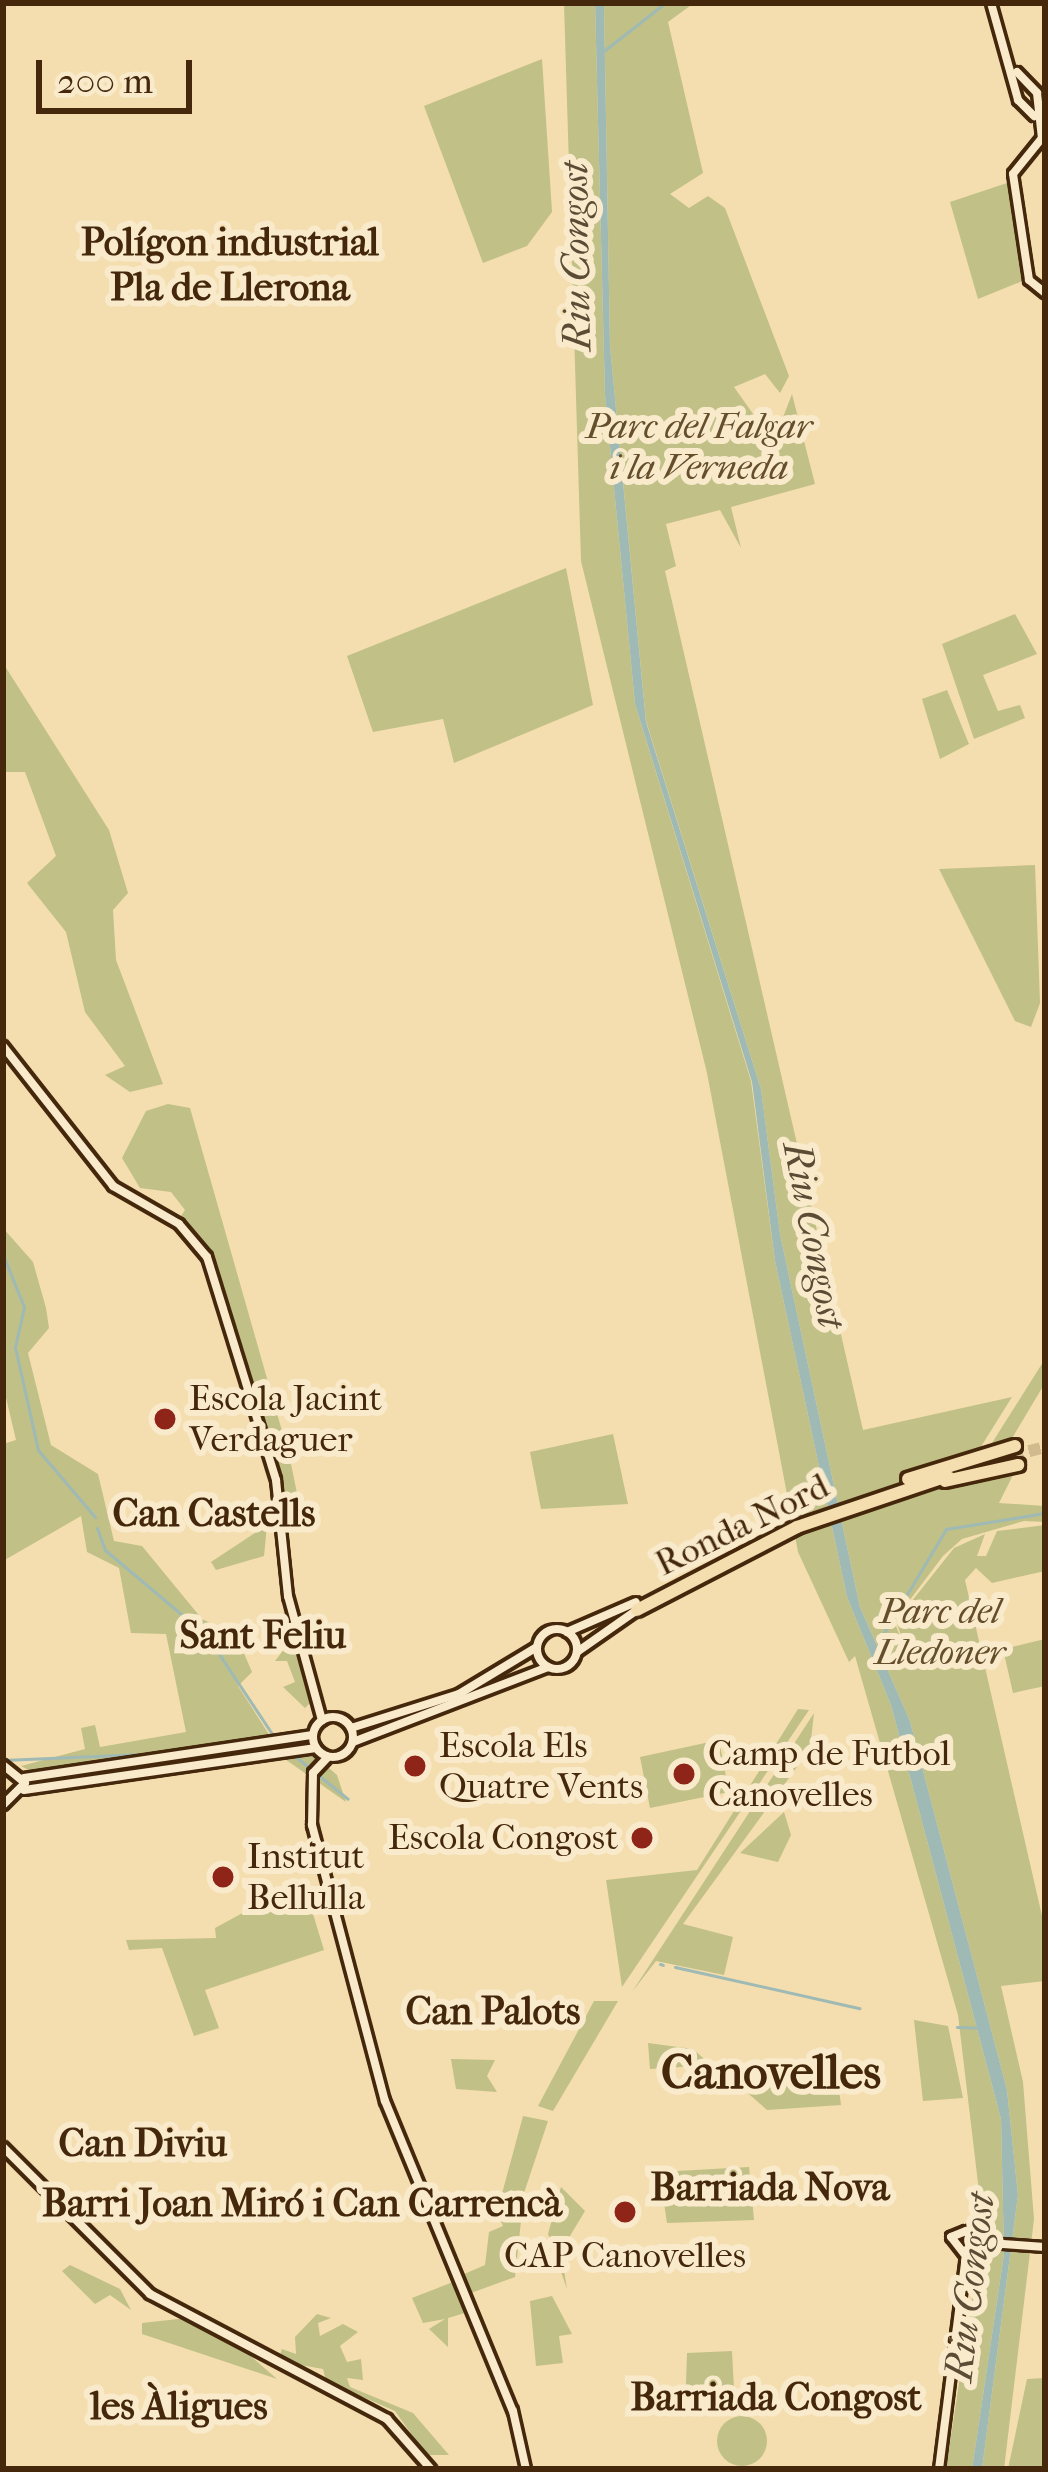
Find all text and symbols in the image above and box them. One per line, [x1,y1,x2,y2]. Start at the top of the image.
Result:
scale bar [42,36,198,110]
text: 200 m [57,60,153,102]
water label: Riu Congost [551,161,601,351]
district label: Polígon industrial Pla de Llerona [81,220,379,311]
park label: Parc del Falgar i la Verneda [586,404,812,489]
water label: Riu Congost [773,1138,855,1332]
place label: Escola Jacint Verdaguer [189,1376,382,1461]
marker: Escola Jacint Verdaguer [152,1406,178,1432]
street label: Ronda Nord [648,1464,836,1586]
district label: Can Castells [112,1490,316,1536]
park label: Parc del Lledoner [875,1589,1005,1674]
district label: Sant Feliu [180,1612,346,1658]
place label: Escola Els Quatre Vents [439,1723,643,1808]
place label: Camp de Futbol Canovelles [708,1731,950,1816]
marker: Escola Els Quatre Vents [402,1753,428,1779]
marker: Camp de Futbol Canovelles [671,1761,697,1787]
place label: Escola Congost [388,1816,618,1860]
marker: Escola Congost [629,1825,655,1851]
place label: Institut Bellulla [247,1834,365,1919]
marker: Institut Bellulla [210,1864,236,1890]
district label: Can Palots [406,1988,580,2034]
district label: Canovelles [661,2044,881,2102]
district label: Can Diviu [59,2120,227,2166]
district label: Barriada Nova [651,2164,889,2210]
district label: Barri Joan Miró i Can Carrencà [42,2180,562,2226]
water label: Riu Congost [935,2190,1005,2384]
marker: CAP Canovelles [609,2196,641,2228]
place label: CAP Canovelles [504,2234,746,2278]
district label: Barriada Congost [631,2374,921,2420]
district label: les Àligues [90,2383,268,2429]

